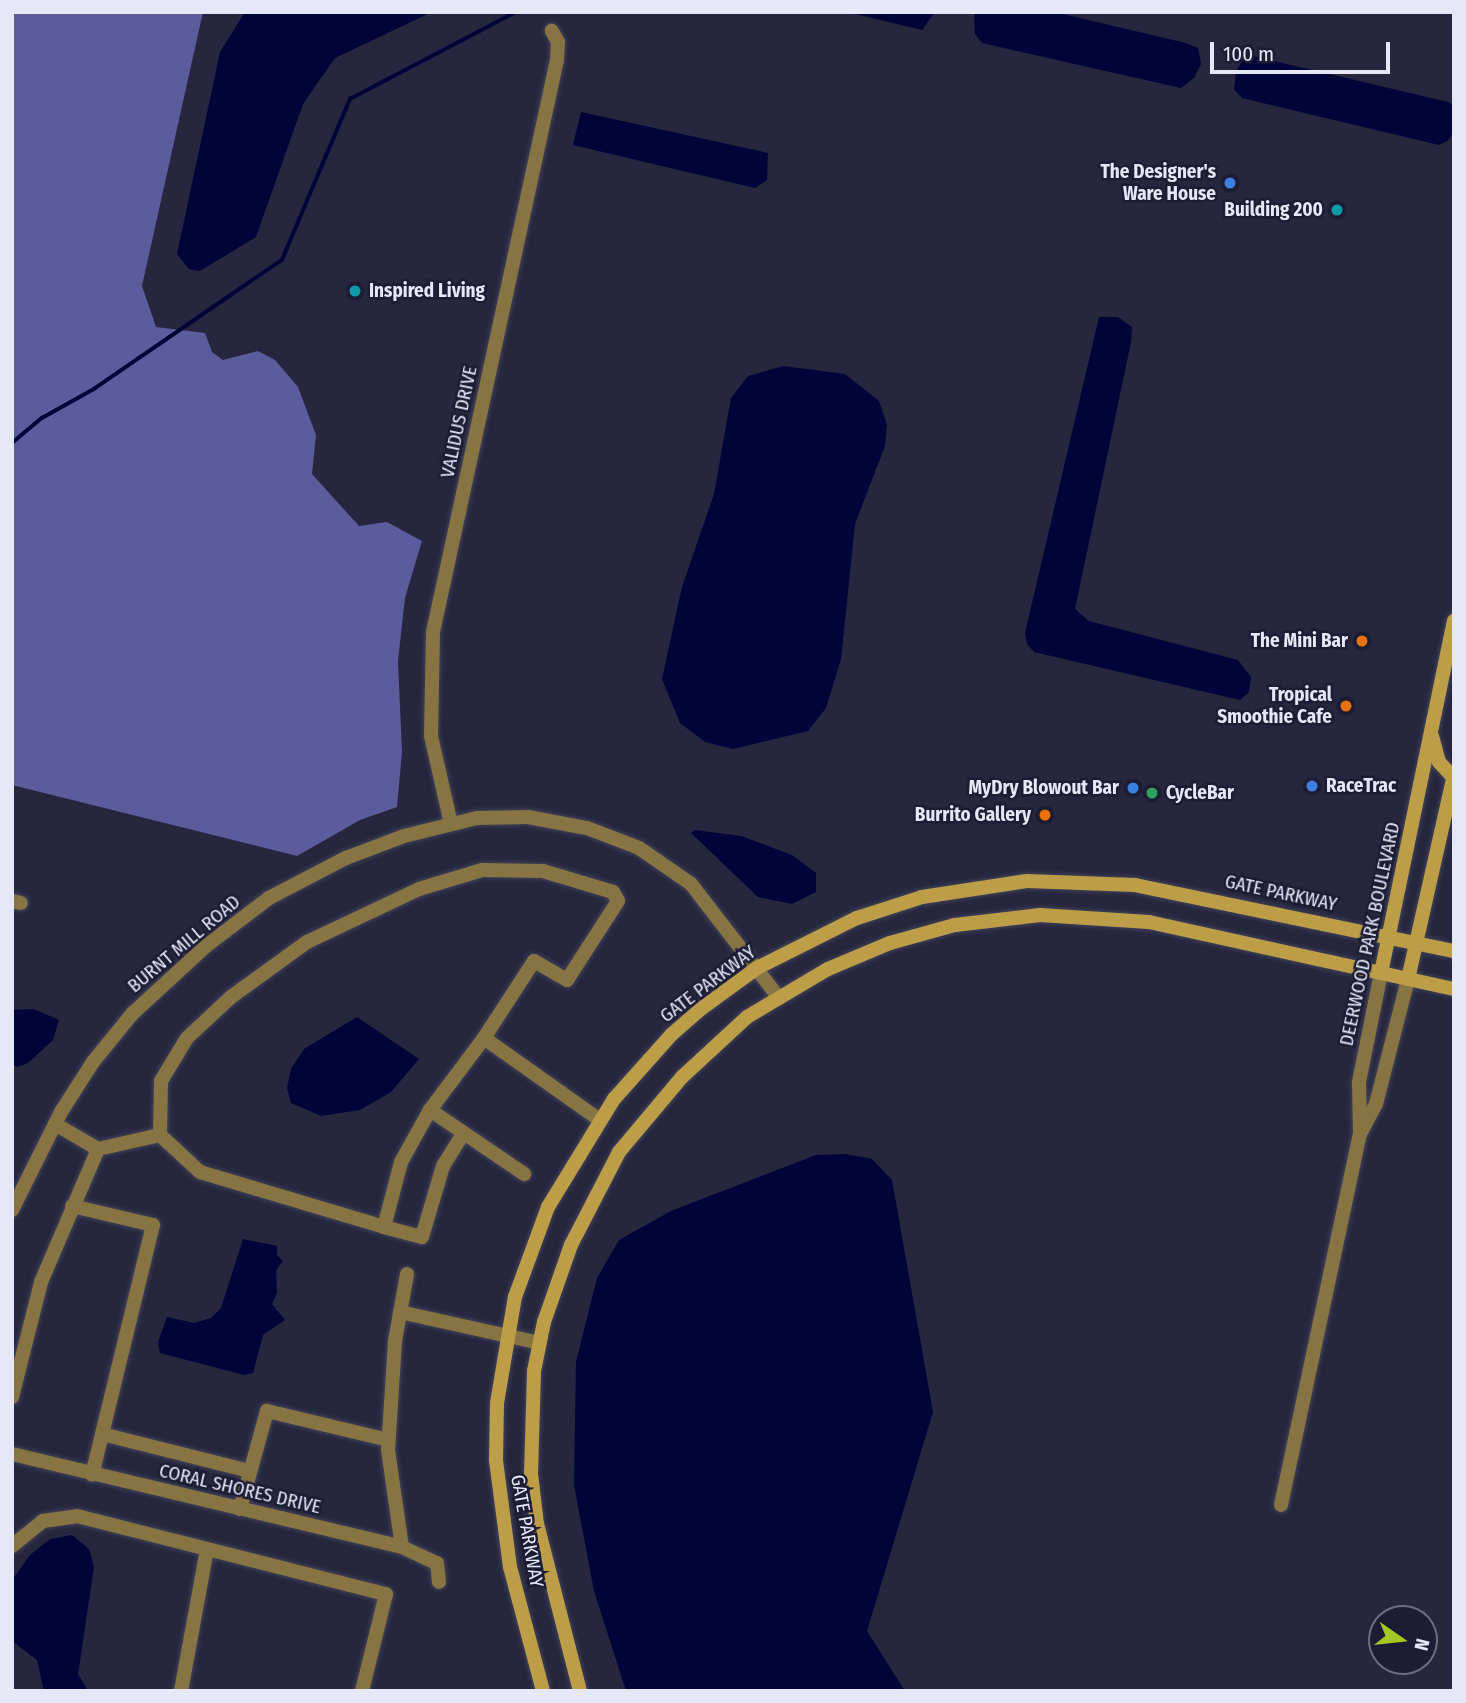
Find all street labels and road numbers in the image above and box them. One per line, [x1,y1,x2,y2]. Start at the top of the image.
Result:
street label: VALIDUS DRIVE [436,364,482,480]
street label: DEERWOOD PARK BOULEVARD [1335,820,1405,1048]
street label: GATE PARKWAY [1223,870,1339,916]
street label: BURNT MILL ROAD [123,890,245,998]
street label: GATE PARKWAY [656,941,760,1027]
street label: CORAL SHORES DRIVE [157,1459,323,1519]
street label: GATE PARKWAY [506,1473,548,1589]

